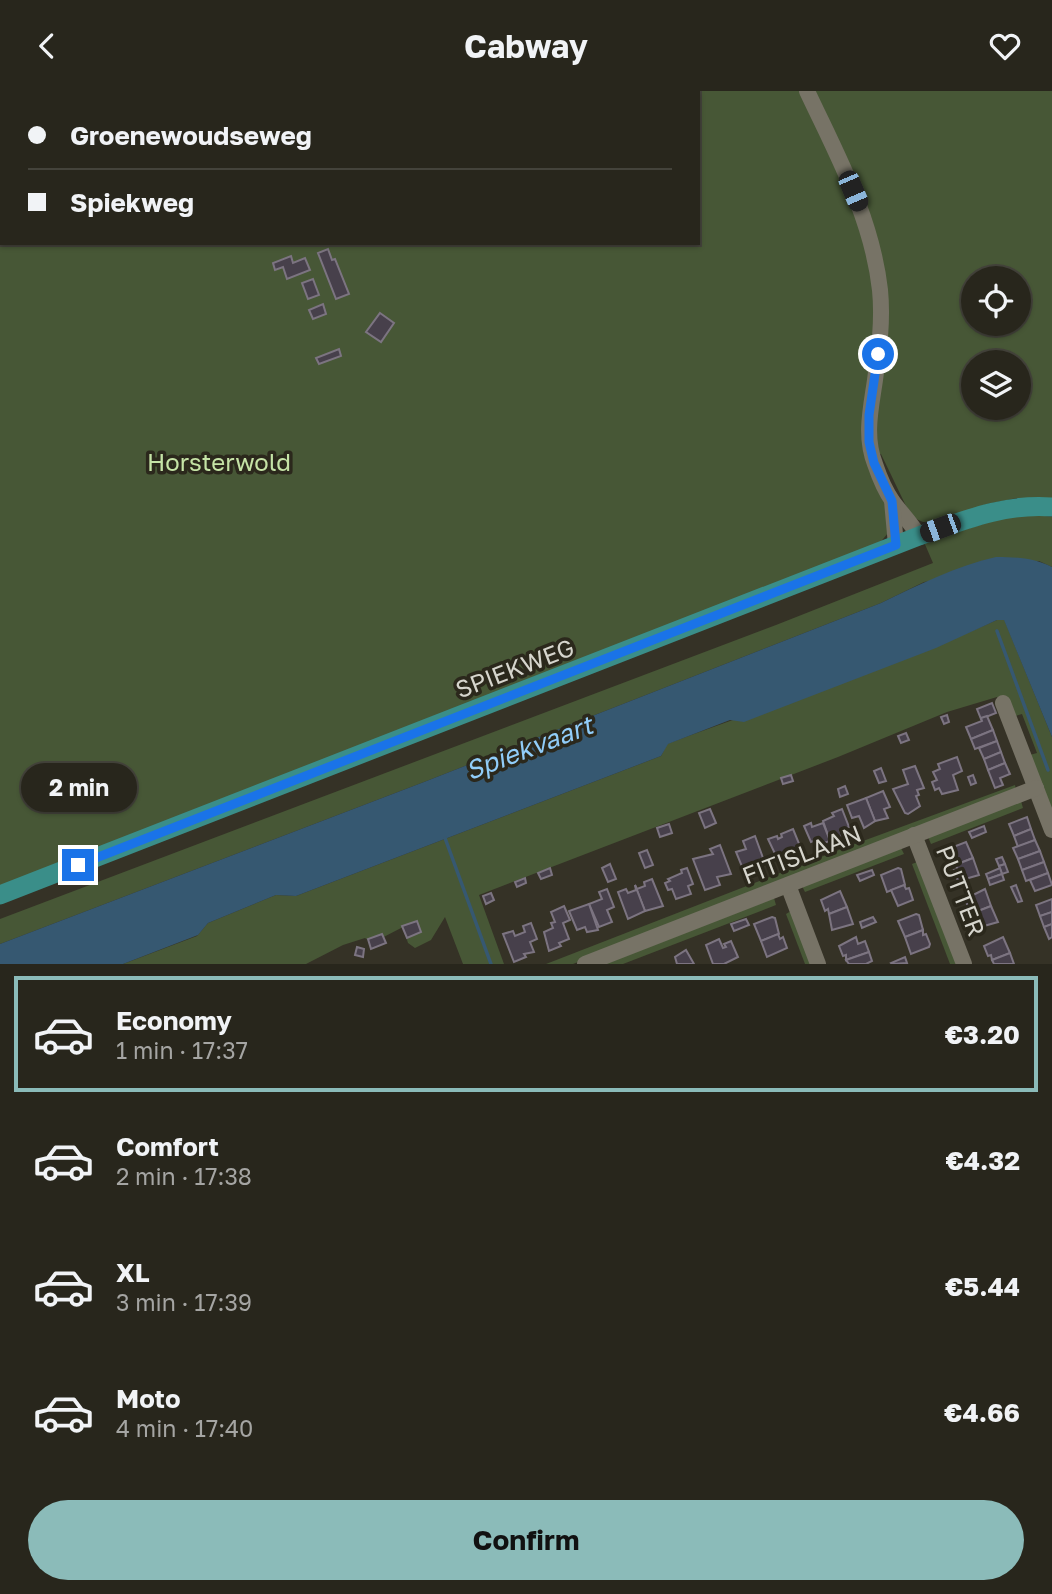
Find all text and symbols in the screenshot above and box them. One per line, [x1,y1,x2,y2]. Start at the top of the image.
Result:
icon: back [28,27,66,65]
text: Cabway [464,27,588,65]
icon: heart [986,27,1024,65]
text: Groenewoudseweg [70,120,312,151]
car [836,168,871,214]
text: Spiekweg [70,187,194,218]
map controls [961,266,1031,420]
button: locate [961,266,1031,336]
route start [862,338,894,370]
button: layers [961,350,1031,420]
park label: Horsterwold [147,447,291,476]
car [917,511,964,545]
street label: SPIEKWEG [451,632,578,703]
water label: Spiekvaart [461,708,599,786]
callout: 2 min [20,763,136,813]
text: 2 min [49,773,109,801]
street label: FITISLAAN [738,818,865,890]
street label: PUTTER [931,841,992,940]
route end [62,849,94,881]
icon: car [32,1003,95,1066]
text: Economy [116,1005,232,1036]
text: €3.20 [945,1019,1020,1050]
text: 1 min · 17:37 [116,1036,248,1064]
icon: car [32,1129,95,1192]
text: Comfort [116,1131,219,1162]
text: €4.32 [945,1145,1020,1176]
text: 2 min · 17:38 [116,1162,252,1190]
icon: car [32,1255,95,1318]
text: XL [116,1257,150,1288]
text: €5.44 [945,1271,1020,1302]
text: 3 min · 17:39 [116,1288,252,1316]
icon: car [32,1381,95,1444]
text: Moto [116,1383,181,1414]
text: €4.66 [944,1397,1020,1428]
text: 4 min · 17:40 [116,1414,253,1442]
button: Confirm [28,1500,1024,1580]

